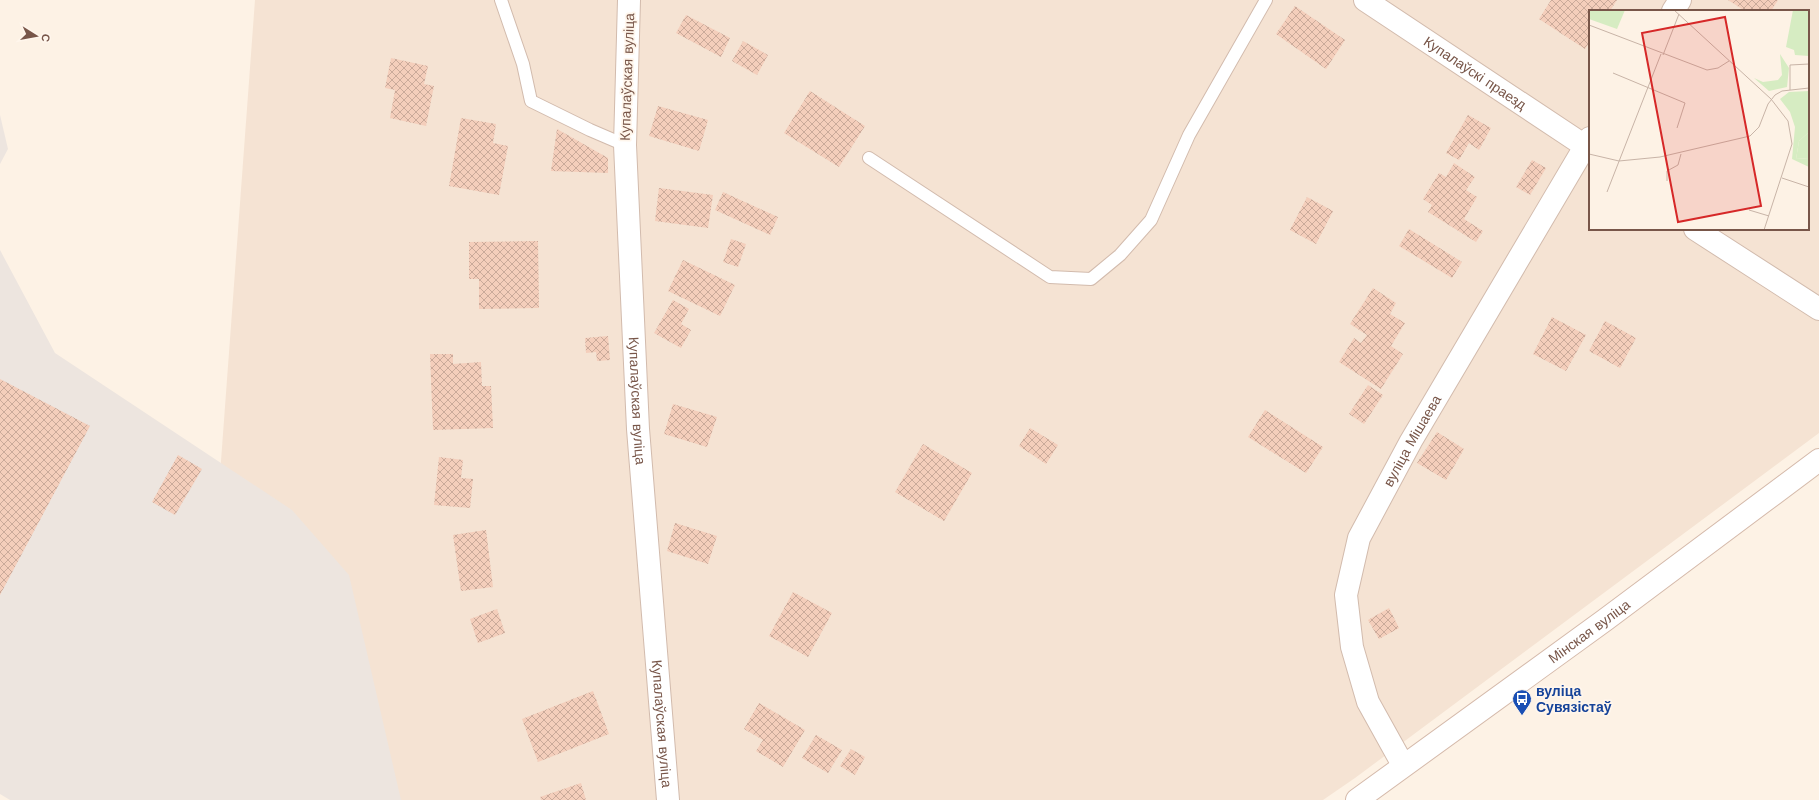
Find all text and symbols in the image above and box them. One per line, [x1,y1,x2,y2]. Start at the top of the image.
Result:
inset map [1589,10,1809,230]
street label: Купалаўская вуліца [617,13,637,141]
north arrow [16,16,56,56]
text: С [38,33,52,43]
street label: Купалаўскі праезд [1421,33,1529,113]
street label: Купалаўская вуліца [626,336,649,465]
street label: вуліца Мішаева [1380,392,1444,489]
street label: Мінская вуліца [1545,596,1633,666]
street label: Купалаўская вуліца [649,659,675,788]
place label: вуліца Сувязістаў [1536,683,1612,715]
bus stop icon: вуліца Сувязістаў [1511,688,1533,716]

